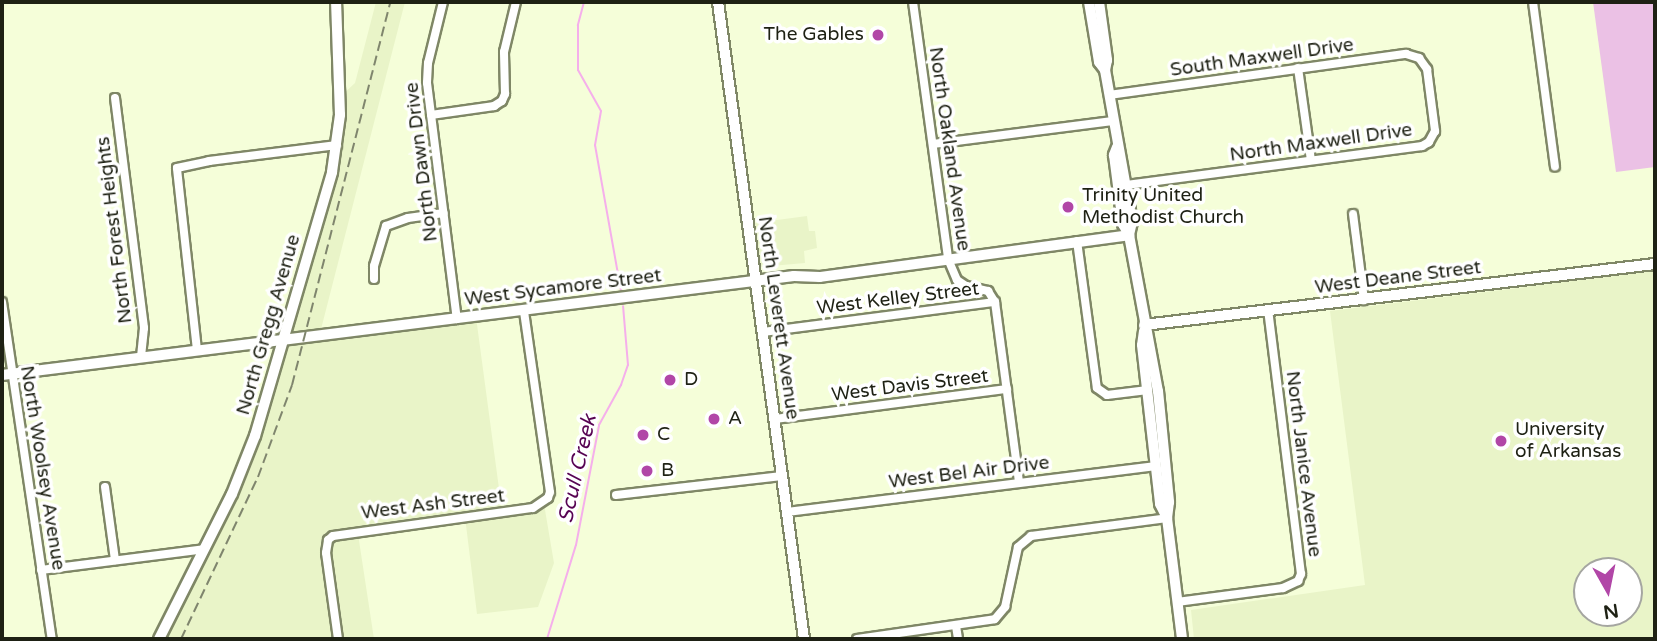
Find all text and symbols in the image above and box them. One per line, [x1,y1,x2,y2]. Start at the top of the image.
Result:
place label: The Gables [764,24,864,46]
marker: The Gables [870,27,886,43]
street label: South Maxwell Drive [1169,34,1355,82]
street label: North Oakland Avenue [923,46,975,252]
street label: North Dawn Drive [401,81,443,243]
street label: North Maxwell Drive [1228,119,1414,167]
street label: North Forest Heights [92,135,138,325]
place label: Trinity United Methodist Church [1082,185,1244,229]
marker: Trinity United Methodist Church [1060,199,1076,215]
street label: North Leverett Avenue [752,215,804,421]
street label: North Gregg Avenue [232,232,306,418]
street label: West Deane Street [1314,256,1482,300]
street label: West Sycamore Street [463,265,663,311]
street label: West Kelley Street [816,278,980,320]
street label: North Woolsey Avenue [15,364,69,572]
street label: West Davis Street [830,365,990,407]
place label: D [684,369,698,391]
street label: North Janice Avenue [1280,370,1326,558]
marker: D [662,372,678,388]
place label: A [728,408,742,430]
marker: A [706,411,722,427]
water label: Scull Creek [553,412,603,526]
place label: University of Arkansas [1515,419,1621,463]
place label: C [657,424,670,446]
marker: C [635,427,651,443]
marker: University of Arkansas [1493,433,1509,449]
street label: West Bel Air Drive [887,452,1051,494]
place label: B [661,460,674,482]
marker: B [639,463,655,479]
street label: West Ash Street [360,485,506,525]
north arrow [1573,557,1643,627]
text: N [1602,599,1620,623]

